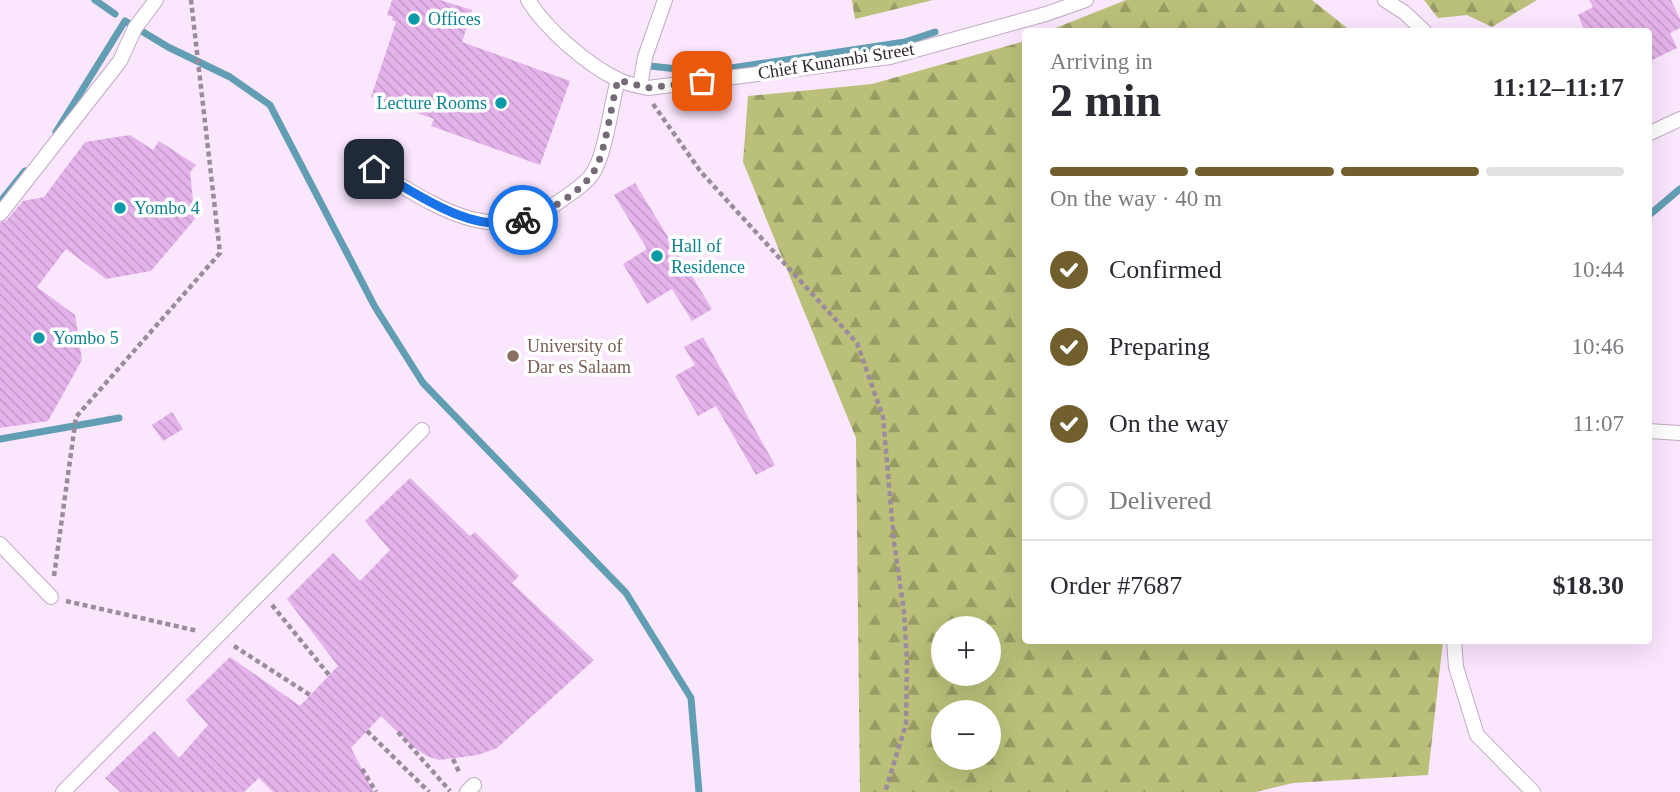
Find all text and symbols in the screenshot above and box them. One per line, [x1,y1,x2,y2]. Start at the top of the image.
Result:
place label: Offices [428,9,481,29]
marker: Offices [406,11,422,27]
street label: Chief Kunambi Street [756,39,916,83]
text: Arriving in [1050,49,1153,74]
pin [672,51,732,111]
icon: bag [683,62,721,100]
text: 11:12–11:17 [1493,73,1624,102]
text: 2 min [1050,75,1161,126]
place label: Lecture Rooms [377,93,487,113]
marker: Lecture Rooms [493,95,509,111]
pin [344,139,404,199]
icon: home [355,150,393,188]
courier [488,185,558,255]
text: On the way · 40 m [1050,186,1222,211]
place label: Yombo 4 [134,198,200,218]
marker: Yombo 4 [112,200,128,216]
icon: bike [504,201,542,239]
place label: Hall of Residence [671,236,745,277]
marker: Hall of Residence [649,248,665,264]
icon: check [1050,251,1088,289]
text: Confirmed [1109,255,1222,284]
text: 10:44 [1572,257,1624,282]
place label: Yombo 5 [53,328,119,348]
icon: check [1050,328,1088,366]
marker: Yombo 5 [31,330,47,346]
text: Preparing [1109,332,1210,361]
text: 10:46 [1572,334,1624,359]
place label: University of Dar es Salaam [527,336,631,377]
marker: University of Dar es Salaam [505,348,521,364]
icon: check [1050,405,1088,443]
text: On the way [1109,409,1229,438]
text: 11:07 [1572,411,1624,436]
text: Delivered [1109,486,1212,515]
text: Order #7687 [1050,571,1182,600]
text: $18.30 [1553,571,1624,600]
map controls [931,616,1001,770]
button: + [931,616,1001,686]
button: − [931,700,1001,770]

